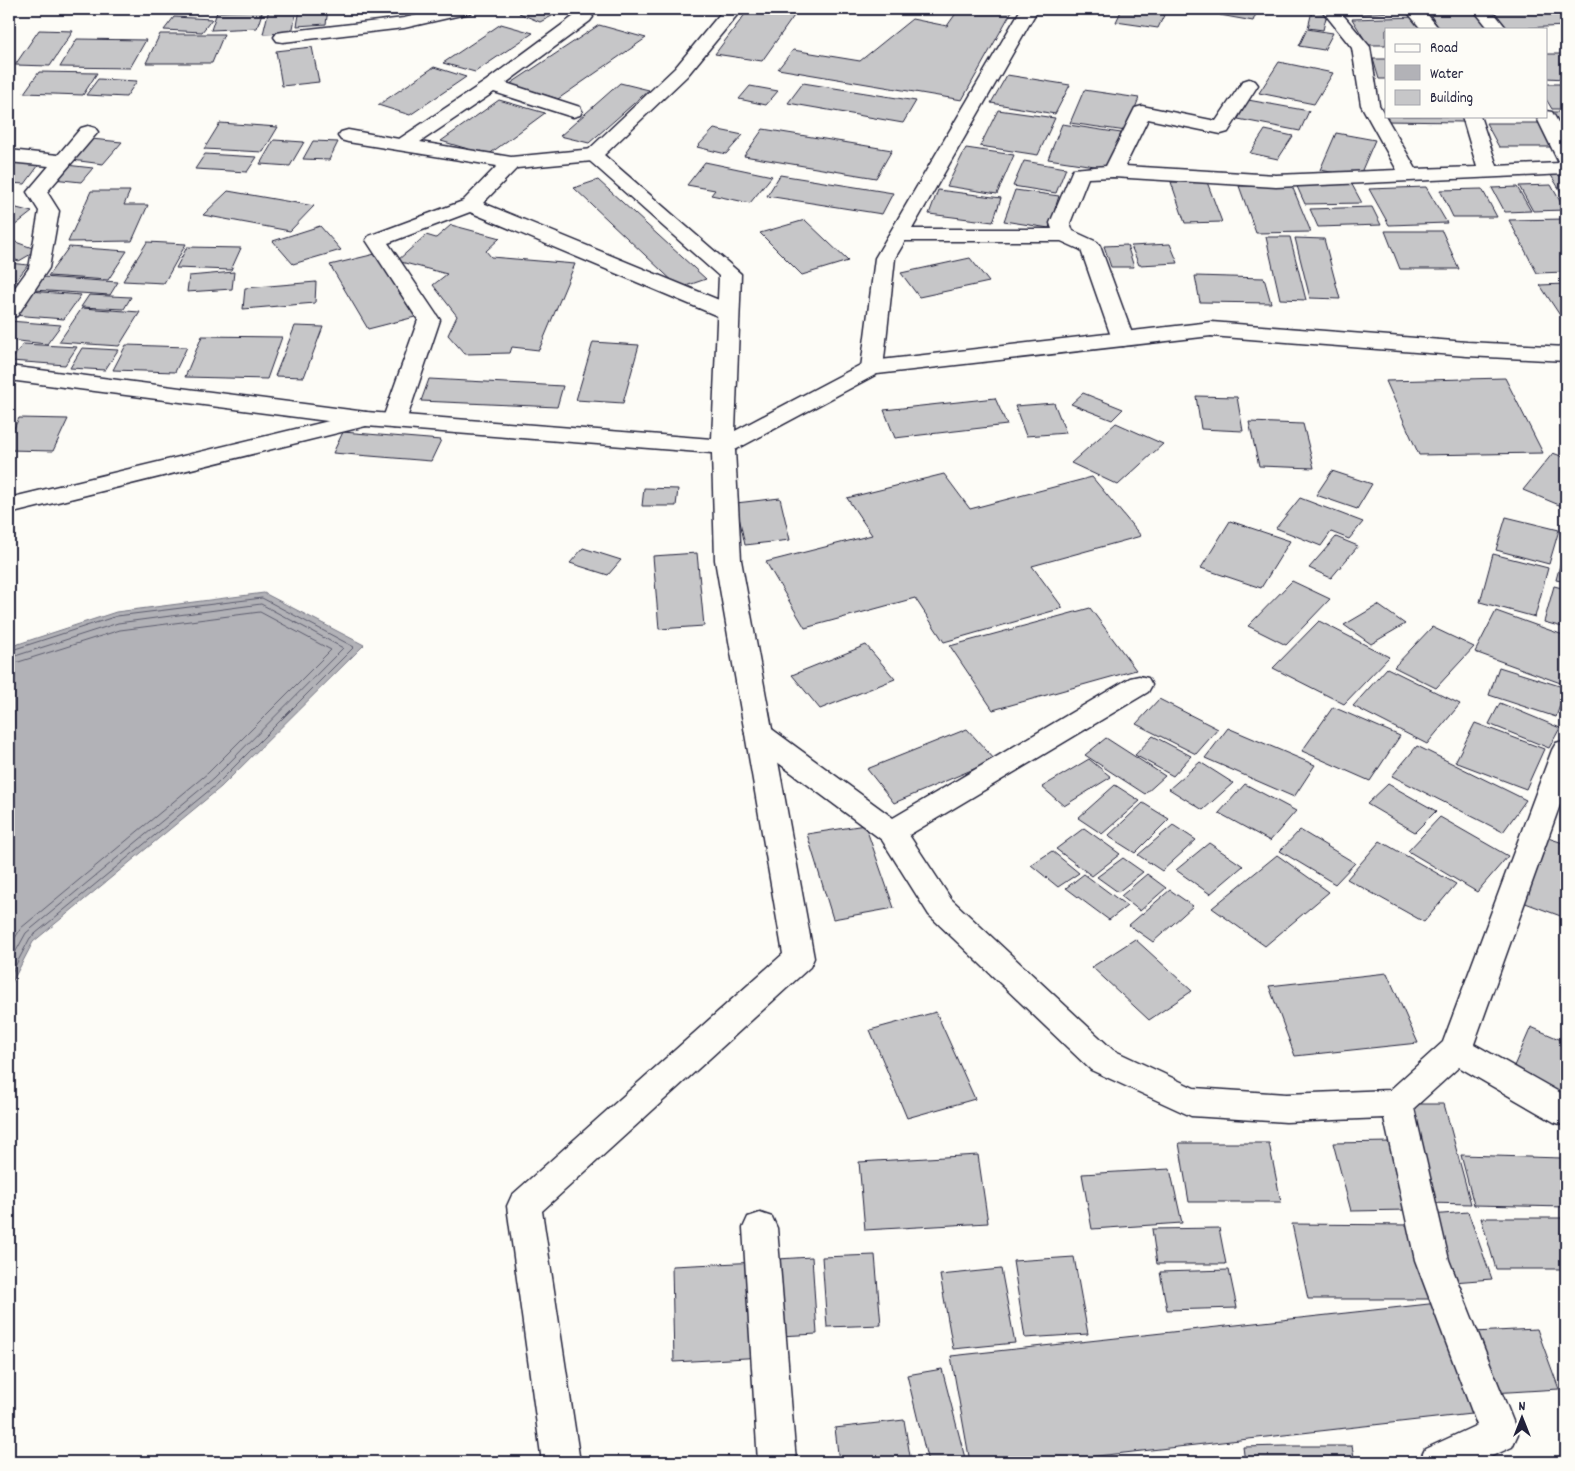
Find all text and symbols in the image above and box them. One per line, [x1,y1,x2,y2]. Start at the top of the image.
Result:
legend [1385,28,1548,118]
text: Road [1430,38,1458,60]
text: Water [1430,64,1464,86]
text: Building [1430,88,1473,110]
north arrow [1498,1394,1548,1444]
text: N [1519,1397,1526,1417]

